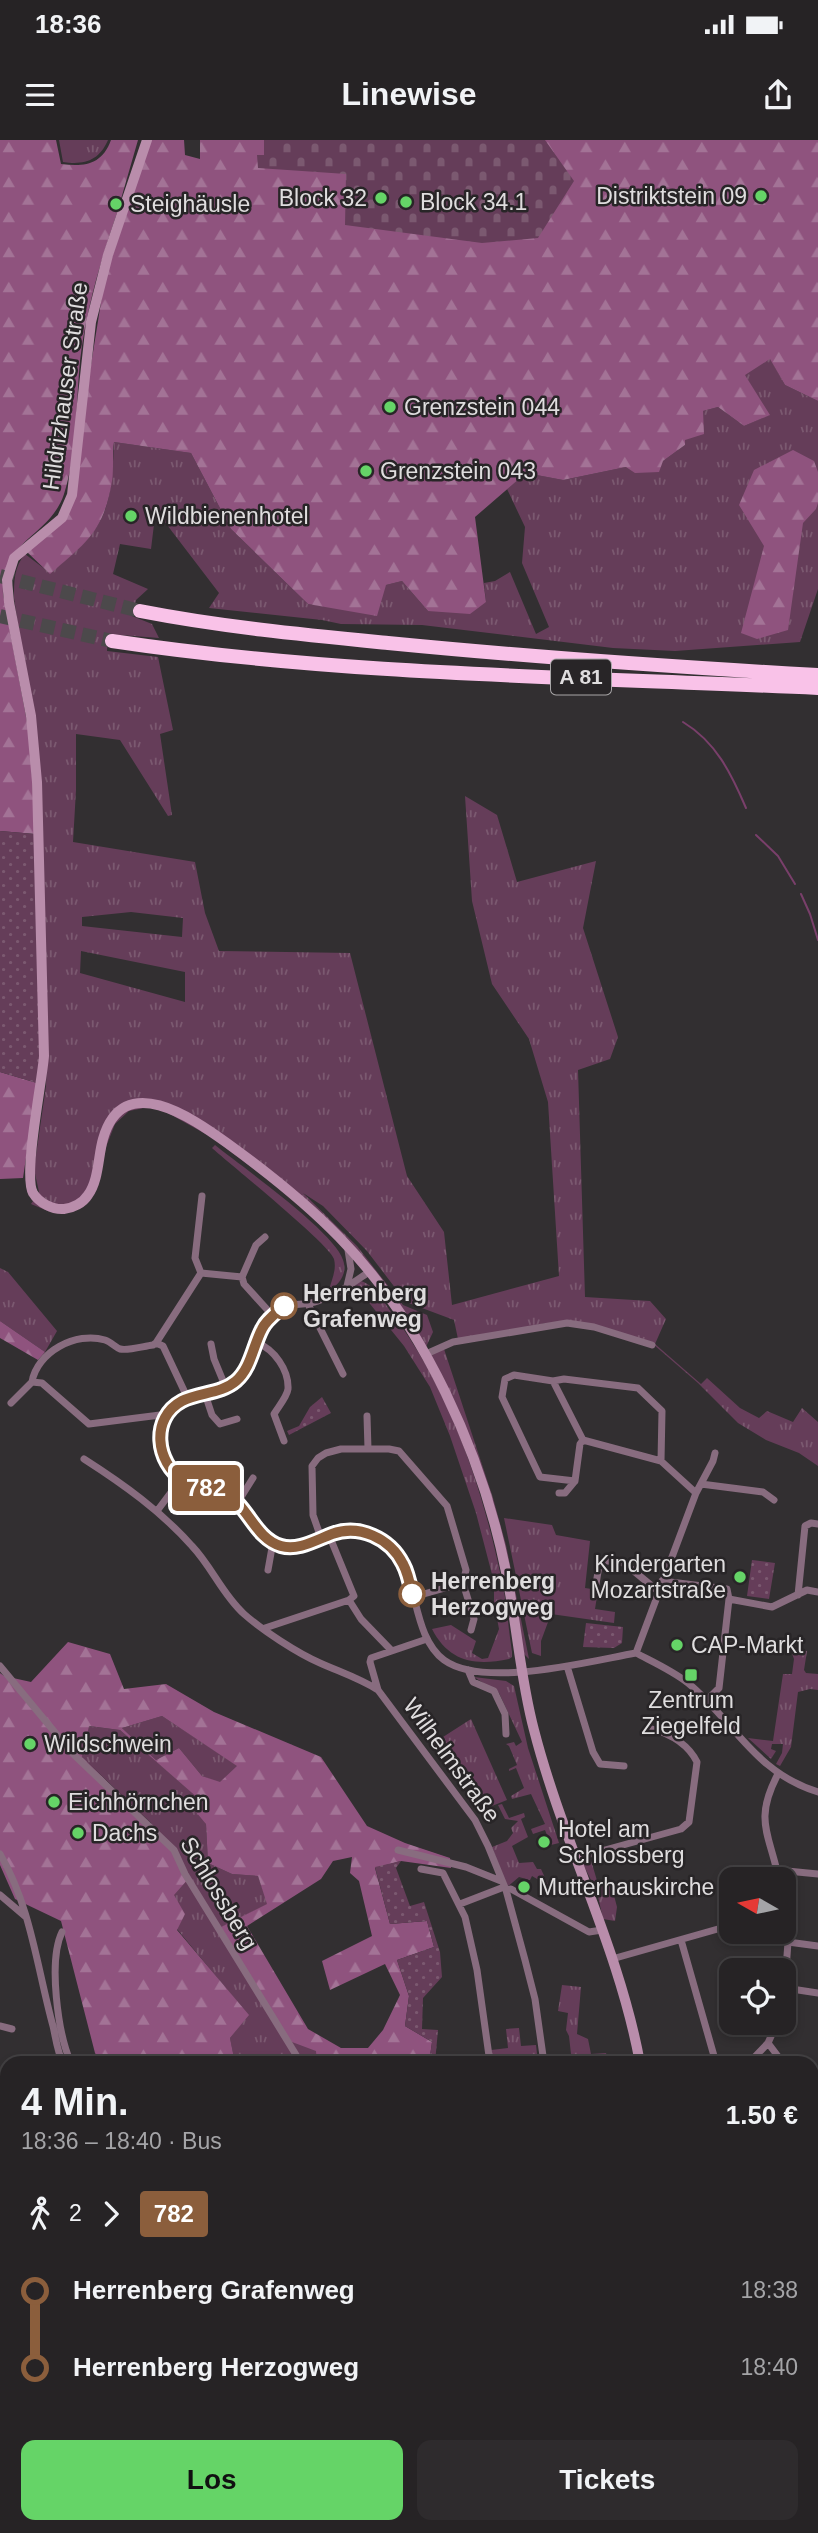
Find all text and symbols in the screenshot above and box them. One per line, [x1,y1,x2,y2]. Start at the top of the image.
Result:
text: 18:36 [35,9,102,39]
icon: menu [21,76,59,114]
text: Linewise [341,76,477,112]
icon: share [759,76,797,114]
place label: Distriktstein 09 [596,183,747,209]
place label: Block 32 [279,185,367,211]
marker: Distriktstein 09 [753,188,769,204]
place label: Block 34.1 [420,189,527,215]
marker: Block 32 [373,190,389,206]
place label: Steighäusle [130,191,250,217]
marker: Block 34.1 [398,194,414,210]
marker: Steighäusle [108,196,124,212]
street label: Hildrizhauser Straße [38,280,92,492]
place label: Grenzstein 044 [404,394,560,420]
marker: Grenzstein 044 [382,399,398,415]
place label: Grenzstein 043 [380,458,536,484]
marker: Grenzstein 043 [358,463,374,479]
place label: Wildbienenhotel [145,503,309,529]
marker: Wildbienenhotel [123,508,139,524]
road number: A 81 [551,660,611,694]
place label: Herrenberg Grafenweg [303,1280,427,1332]
marker: Herrenberg Grafenweg [271,1293,297,1319]
line badge: 782 [166,1465,246,1511]
text: 782 [186,1474,226,1501]
place label: Kindergarten Mozartstraße [591,1551,726,1603]
place label: Herrenberg Herzogweg [431,1568,555,1620]
marker: Kindergarten Mozartstraße [732,1569,748,1585]
marker: Herrenberg Herzogweg [399,1581,425,1607]
place label: CAP-Markt [691,1632,804,1658]
marker: CAP-Markt [669,1637,685,1653]
marker: Zentrum Ziegelfeld [683,1667,699,1683]
place label: Zentrum Ziegelfeld [641,1687,741,1739]
street label: Wilhelmstraße [398,1693,506,1827]
place label: Wildschwein [44,1731,172,1757]
marker: Wildschwein [22,1736,38,1752]
place label: Eichhörnchen [68,1789,209,1815]
marker: Eichhörnchen [46,1794,62,1810]
place label: Hotel am Schlossberg [558,1816,685,1868]
place label: Dachs [92,1820,157,1846]
marker: Dachs [70,1825,86,1841]
street label: Schlossberg [175,1832,263,1954]
marker: Hotel am Schlossberg [536,1834,552,1850]
north arrow [719,1867,796,1944]
map controls [719,1867,796,2035]
place label: Mutterhauskirche [538,1874,714,1900]
marker: Mutterhauskirche [516,1879,532,1895]
button: locate [719,1958,796,2035]
text: 4 Min. [21,2081,129,2123]
text: 1.50 € [726,2100,798,2130]
text: 18:36 – 18:40 · Bus [21,2128,222,2154]
icon: walk [21,2195,59,2233]
icon: forward [92,2195,130,2233]
text: 2 [69,2200,82,2226]
text: 782 [154,2200,194,2227]
text: Herrenberg Grafenweg [73,2275,355,2305]
text: 18:38 [740,2277,798,2303]
text: Herrenberg Herzogweg [73,2352,359,2382]
text: 18:40 [740,2354,798,2380]
button: Los [21,2440,403,2520]
button: Tickets [417,2440,798,2520]

